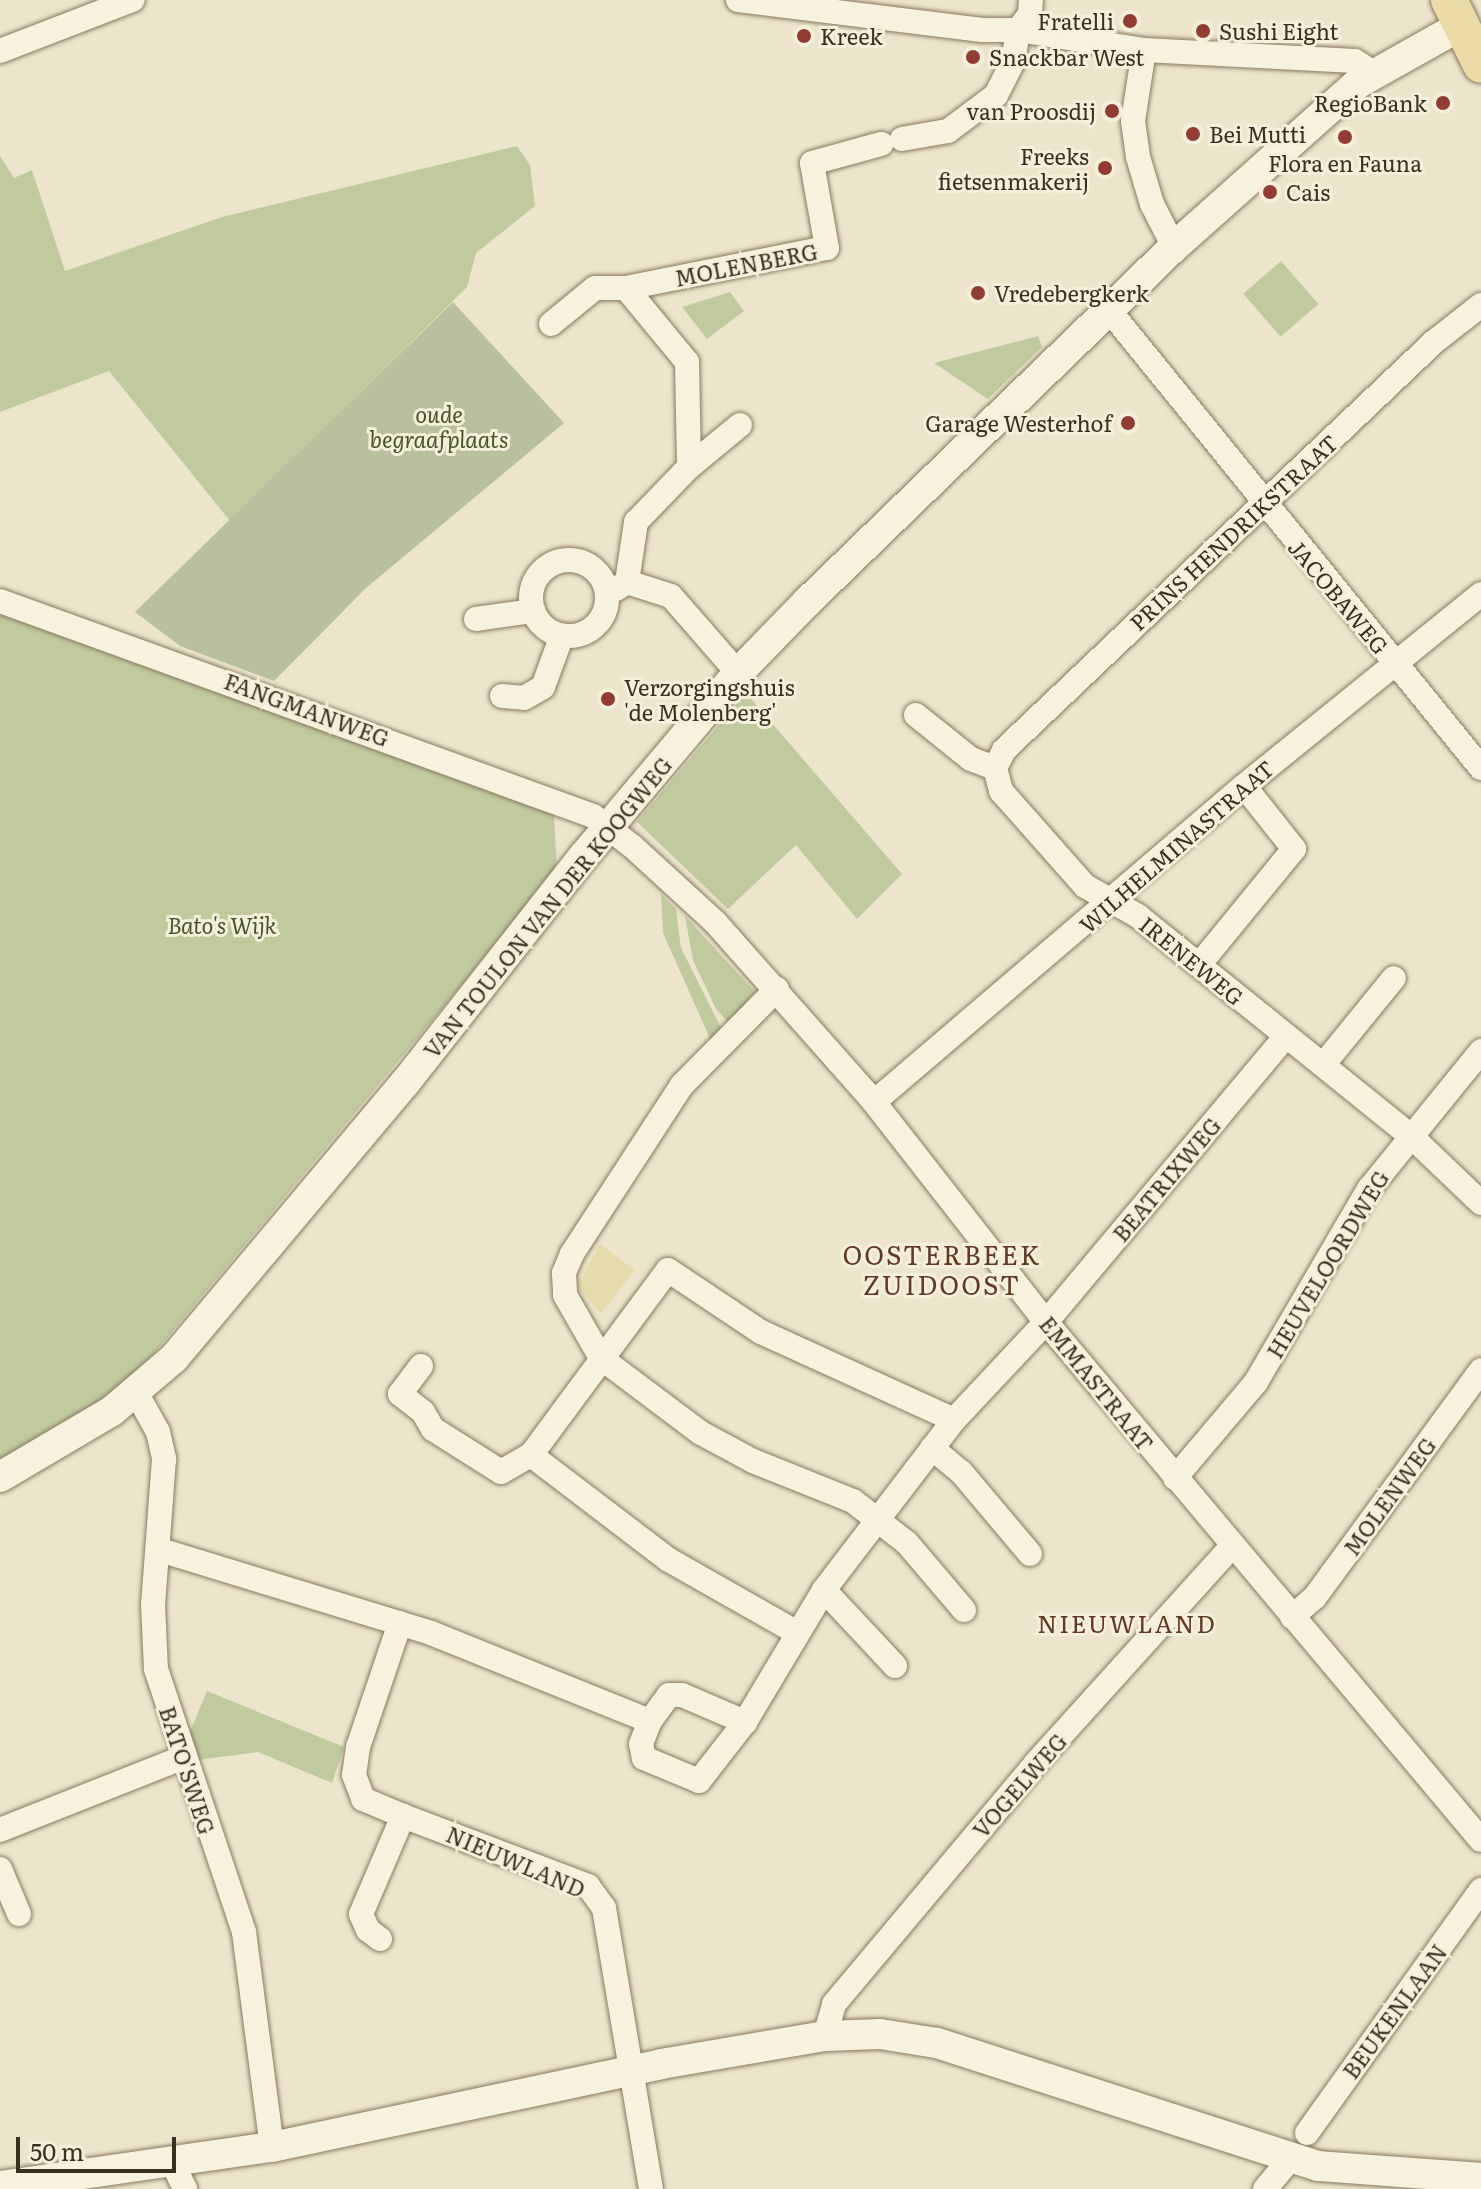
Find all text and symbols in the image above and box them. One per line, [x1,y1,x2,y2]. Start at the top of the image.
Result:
place label: Fratelli [1037,8,1114,34]
marker: Fratelli [1121,12,1139,30]
place label: Sushi Eight [1219,18,1338,44]
marker: Sushi Eight [1194,22,1212,40]
place label: Kreek [820,23,883,49]
marker: Kreek [795,27,813,45]
place label: Snackbar West [989,44,1144,70]
marker: Snackbar West [964,48,982,66]
place label: RegioBank [1314,90,1427,116]
marker: RegioBank [1434,94,1452,112]
place label: van Proosdij [966,98,1096,124]
marker: van Proosdij [1103,102,1121,120]
place label: Bei Mutti [1209,121,1306,147]
marker: Bei Mutti [1184,125,1202,143]
marker: Flora en Fauna [1336,128,1354,146]
place label: Freeks fietsenmakerij [938,142,1089,194]
place label: Flora en Fauna [1268,150,1422,176]
marker: Freeks fietsenmakerij [1096,159,1114,177]
place label: Cais [1286,179,1330,205]
marker: Cais [1261,183,1279,201]
street label: MOLENBERG [672,237,820,291]
place label: Vredebergkerk [994,280,1149,306]
marker: Vredebergkerk [969,284,987,302]
park label: oude begraafplaats [370,400,508,452]
place label: Garage Westerhof [925,410,1112,436]
marker: Garage Westerhof [1119,414,1137,432]
street label: PRINS HENDRIKSTRAAT [1124,429,1342,635]
street label: JACOBAWEG [1283,533,1395,659]
street label: FANGMANWEG [221,667,393,751]
place label: Verzorgingshuis 'de Molenberg' [624,673,795,724]
marker: Verzorgingshuis 'de Molenberg' [599,690,617,708]
street label: VAN TOULON VAN DER KOOGWEG [417,751,677,1063]
street label: WILHELMINASTRAAT [1073,754,1279,938]
street label: IRENEWEG [1135,910,1249,1010]
park label: Bato's Wijk [167,912,277,938]
street label: BEATRIXWEG [1106,1112,1226,1246]
street label: HEUVELOORDWEG [1261,1165,1393,1363]
district label: OOSTERBEEK ZUIDOOST [842,1238,1042,1300]
street label: EMMASTRAAT [1035,1310,1159,1456]
street label: MOLENWEG [1337,1432,1441,1560]
district label: NIEUWLAND [1037,1609,1217,1637]
street label: BATO'SWEG [155,1703,221,1837]
street label: VOGELWEG [967,1727,1071,1843]
street label: NIEUWLAND [443,1820,589,1902]
street label: BEUKENLAAN [1336,1939,1452,2083]
scale bar [20,2121,180,2171]
text: 50 m [30,2133,84,2168]

